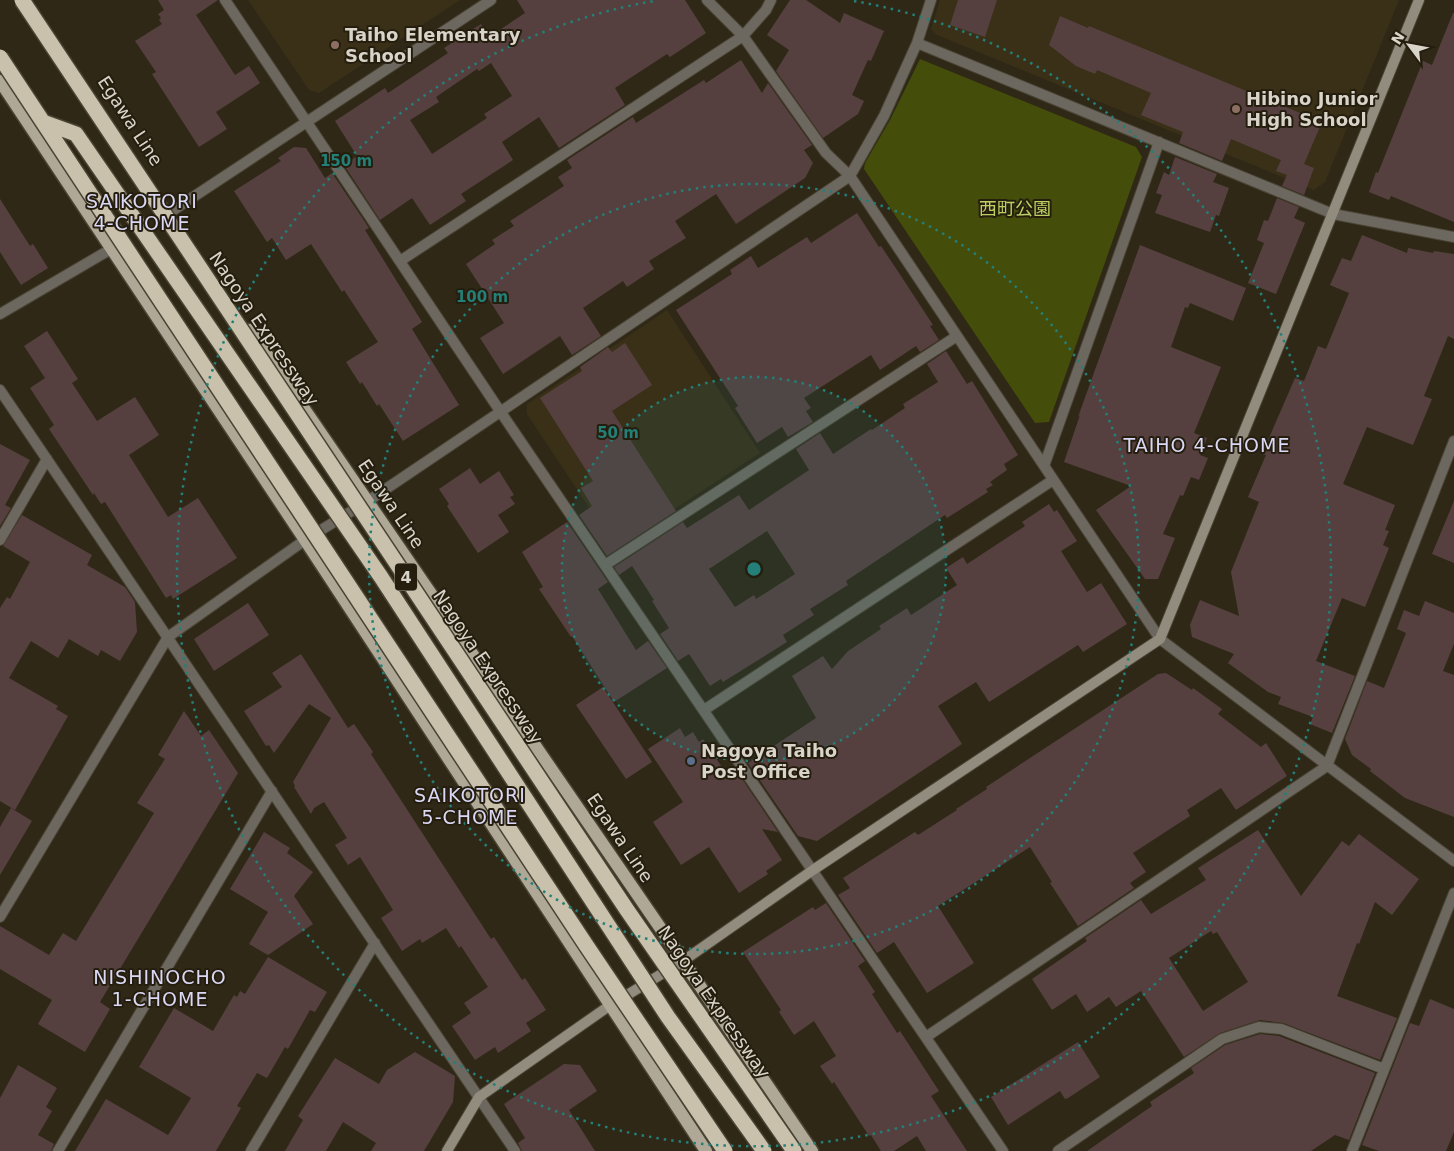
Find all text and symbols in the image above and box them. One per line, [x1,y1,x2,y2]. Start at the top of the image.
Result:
north arrow [1384,20,1434,70]
place label: Taiho Elementary School [345,24,521,66]
text: N [1388,29,1408,47]
marker: Taiho Elementary School [329,39,341,51]
street label: Egawa Line [94,72,167,170]
place label: Hibino Junior High School [1246,88,1378,130]
marker: Hibino Junior High School [1230,103,1242,115]
text: 150 m [320,152,372,170]
district label: SAIKOTORI 4-CHOME [86,190,198,234]
park label: 西町公園 [979,198,1051,219]
street label: Nagoya Expressway [205,248,324,410]
text: 100 m [456,288,508,306]
text: 50 m [597,424,639,442]
district label: TAIHO 4-CHOME [1123,434,1290,456]
street label: Egawa Line [354,455,429,552]
centre of rings [745,560,763,578]
road number: 4 [395,564,417,590]
street label: Nagoya Expressway [429,586,548,748]
place label: Nagoya Taiho Post Office [701,740,837,782]
marker: Nagoya Taiho Post Office [685,755,697,767]
district label: SAIKOTORI 5-CHOME [414,784,526,828]
street label: Egawa Line [583,789,658,886]
street label: Nagoya Expressway [654,922,775,1082]
district label: NISHINOCHO 1-CHOME [93,966,227,1010]

